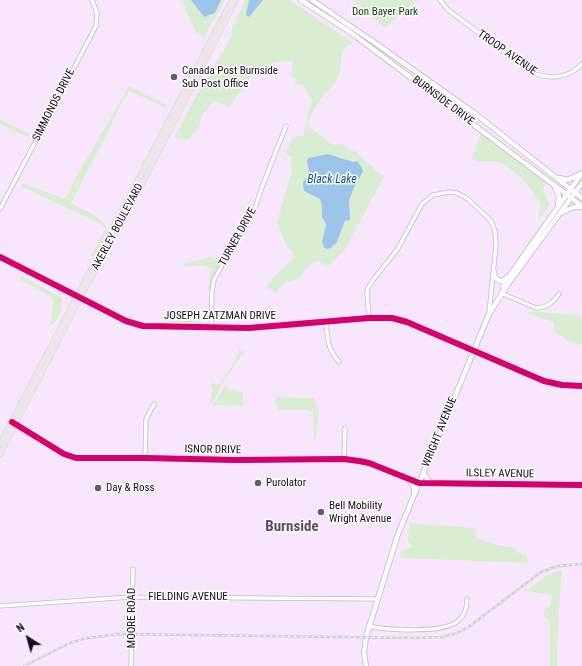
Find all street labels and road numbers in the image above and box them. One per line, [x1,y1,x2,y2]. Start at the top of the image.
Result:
street label: TROOP AVENUE [475,28,539,78]
street label: SIMMONDS DRIVE [30,67,78,143]
street label: BURNSIDE DRIVE [409,73,477,129]
street label: AKERLEY BOULEVARD [90,181,146,273]
street label: TURNER DRIVE [216,205,260,269]
street label: JOSEPH ZATZMAN DRIVE [164,309,276,323]
street label: WRIGHT AVENUE [420,395,460,469]
street label: ISNOR DRIVE [185,443,241,457]
street label: ILSLEY AVENUE [466,467,534,481]
street label: MOORE ROAD [125,588,139,648]
street label: FIELDING AVENUE [148,590,228,604]

